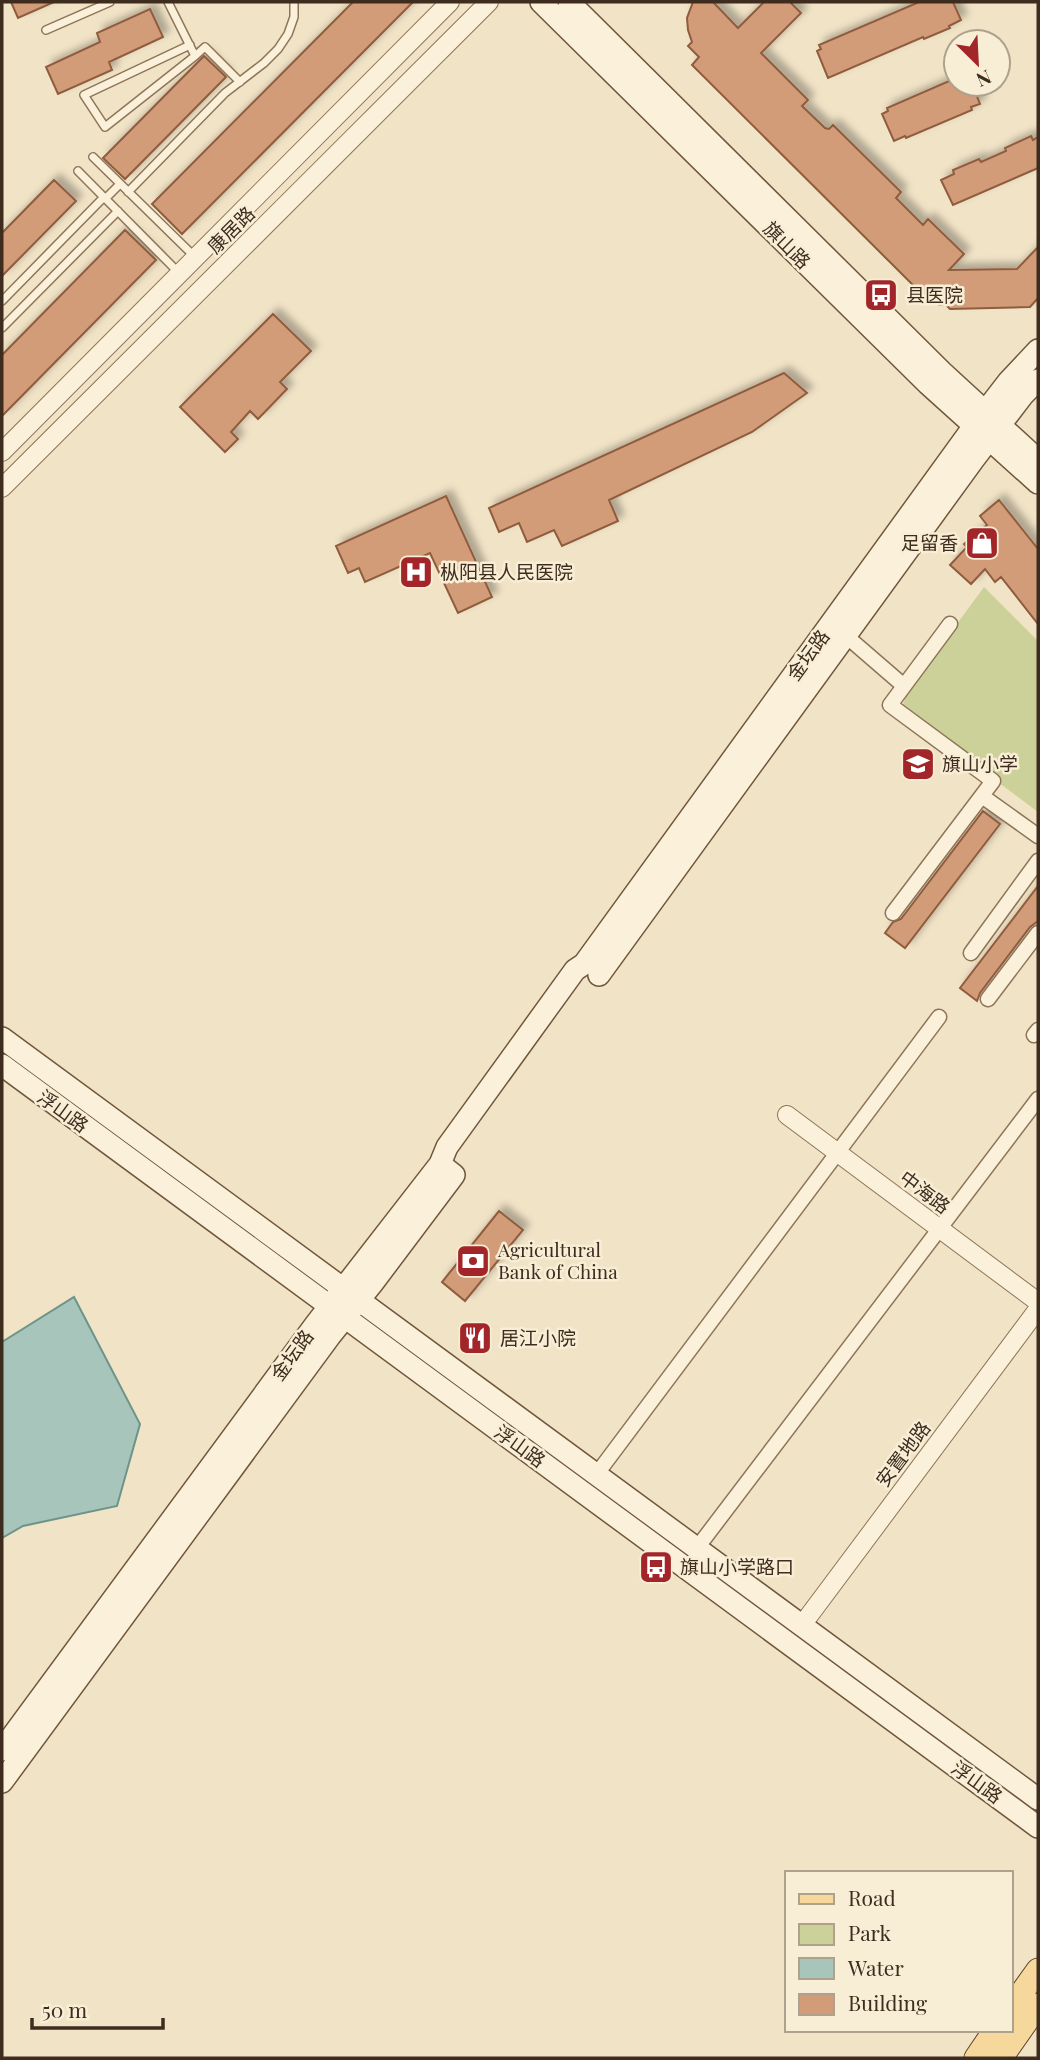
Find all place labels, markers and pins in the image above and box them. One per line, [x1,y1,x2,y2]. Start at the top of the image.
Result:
bus stop icon: 县医院 [862,276,900,314]
place label: 县医院 [906,281,963,307]
shop icon: 足留香 [963,524,1001,562]
place label: 足留香 [901,529,958,555]
hospital icon: 枞阳县人民医院 [397,553,435,591]
place label: 枞阳县人民医院 [440,558,573,584]
school or university icon: 旗山小学 [899,745,937,783]
place label: 旗山小学 [942,750,1018,776]
place label: Agricultural Bank of China [497,1236,618,1284]
bank icon: Agricultural Bank of China [454,1242,492,1280]
restaurant icon: 居江小院 [456,1319,494,1357]
place label: 居江小院 [500,1324,576,1350]
bus stop icon: 旗山小学路口 [637,1548,675,1586]
place label: 旗山小学路口 [680,1553,794,1579]

